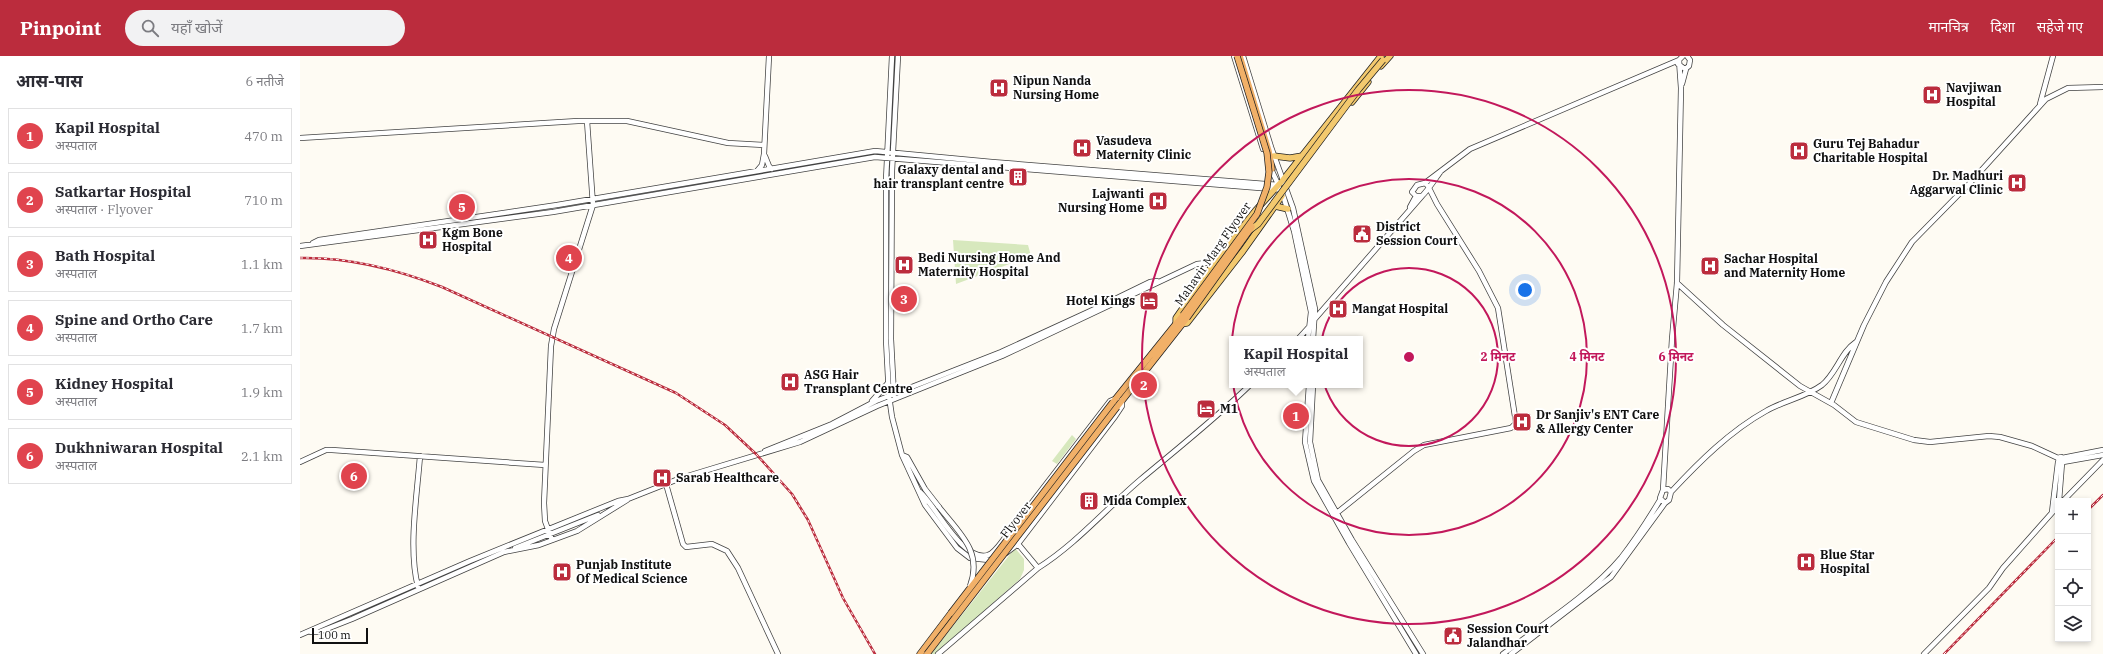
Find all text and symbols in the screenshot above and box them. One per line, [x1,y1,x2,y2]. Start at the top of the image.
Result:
search box [125,10,405,46]
text: Pinpoint [20,16,101,40]
icon: search [139,17,161,39]
text: यहाँ खोजें [171,18,222,37]
text: मानचित्र [1929,18,1969,36]
text: दिशा [1991,18,2015,36]
text: सहेजे गए [2037,18,2083,36]
text: आस-पास [16,70,83,92]
text: 6 नतीजे [246,73,284,90]
place label: Nipun Nanda Nursing Home [1013,73,1099,102]
hospital icon: Nipun Nanda Nursing Home [988,77,1010,99]
place label: Navjiwan Hospital [1946,80,2002,109]
hospital icon: Navjiwan Hospital [1921,84,1943,106]
text: Kapil Hospital [55,118,160,137]
text: 1 [26,128,34,145]
text: 470 m [244,128,283,145]
place label: Vasudeva Maternity Clinic [1096,133,1192,162]
place label: Guru Tej Bahadur Charitable Hospital [1813,136,1928,165]
text: अस्पताल [55,137,97,154]
hospital icon: Vasudeva Maternity Clinic [1071,137,1093,159]
hospital icon: Guru Tej Bahadur Charitable Hospital [1788,140,1810,162]
place label: Galaxy dental and hair transplant centre [873,162,1004,191]
building icon: Galaxy dental and hair transplant centre [1007,166,1029,188]
place label: Dr. Madhuri Aggarwal Clinic [1910,168,2004,197]
hospital icon: Dr. Madhuri Aggarwal Clinic [2006,172,2028,194]
text: Satkartar Hospital [55,182,191,201]
place label: Lajwanti Nursing Home [1058,186,1144,215]
hospital icon: Lajwanti Nursing Home [1147,190,1169,212]
text: 2 [26,192,34,209]
text: 710 m [244,192,283,209]
pin: 5 [449,192,475,222]
street label: Mahavir Marg Flyover [1171,199,1254,308]
text: अस्पताल · Flyover [55,201,153,218]
place label: District Session Court [1376,219,1458,248]
public building icon: District Session Court [1351,223,1373,245]
place label: Kgm Bone Hospital [442,225,503,254]
hospital icon: Kgm Bone Hospital [417,229,439,251]
pin: 4 [556,243,582,273]
text: Bath Hospital [55,246,155,265]
place label: Bedi Nursing Home And Maternity Hospital [918,250,1061,279]
place label: Sachar Hospital and Maternity Home [1724,251,1845,280]
hospital icon: Bedi Nursing Home And Maternity Hospital [893,254,915,276]
hospital icon: Sachar Hospital and Maternity Home [1699,255,1721,277]
text: 3 [26,256,34,273]
text: 1.1 km [241,256,283,273]
text: अस्पताल [55,265,97,282]
your location [1515,280,1535,300]
pin: 3 [891,284,917,314]
hotel icon: Hotel Kings [1138,290,1160,312]
place label: Hotel Kings [1066,293,1135,308]
hospital icon: Mangat Hospital [1327,298,1349,320]
place label: Mangat Hospital [1352,301,1448,316]
text: Spine and Ortho Care [55,310,213,329]
text: 4 [26,320,34,337]
text: 1.7 km [241,320,283,337]
text: अस्पताल [55,329,97,346]
popup [1229,336,1363,388]
text: Kapil Hospital [1244,344,1349,363]
text: 2 मिनट [1480,349,1516,364]
text: 4 मिनट [1569,349,1605,364]
text: 6 मिनट [1658,349,1694,364]
centre of rings [1402,350,1416,364]
text: अस्पताल [1244,363,1285,380]
place label: ASG Hair Transplant Centre [804,367,913,396]
pin: 2 [1131,370,1157,400]
hospital icon: ASG Hair Transplant Centre [779,371,801,393]
text: Kidney Hospital [55,374,173,393]
text: 5 [26,384,34,401]
text: 1.9 km [241,384,283,401]
text: अस्पताल [55,393,97,410]
hotel icon: M1 [1195,398,1217,420]
place label: M1 [1220,401,1238,416]
pin: 1 [1283,401,1309,431]
place label: Dr Sanjiv's ENT Care & Allergy Center [1536,407,1659,436]
hospital icon: Dr Sanjiv's ENT Care & Allergy Center [1511,411,1533,433]
text: Dukhniwaran Hospital [55,438,223,457]
text: 6 [26,448,34,465]
text: 2.1 km [241,448,283,465]
text: अस्पताल [55,457,97,474]
pin: 6 [341,461,367,491]
hospital icon: Sarab Healthcare [651,467,673,489]
place label: Sarab Healthcare [676,470,779,485]
building icon: Mida Complex [1078,490,1100,512]
place label: Mida Complex [1103,493,1187,508]
street label: Flyover [997,498,1035,541]
map controls [2055,498,2091,642]
button: + [2055,498,2091,534]
button: − [2055,534,2091,570]
place label: Blue Star Hospital [1820,547,1875,576]
hospital icon: Blue Star Hospital [1795,551,1817,573]
place label: Punjab Institute Of Medical Science [576,557,688,586]
hospital icon: Punjab Institute Of Medical Science [551,561,573,583]
button: locate [2055,570,2091,606]
button: layers [2055,606,2091,642]
place label: Session Court Jalandhar [1467,621,1549,650]
public building icon: Session Court Jalandhar [1442,625,1464,647]
scale bar [312,626,368,645]
text: 100 m [318,628,351,642]

